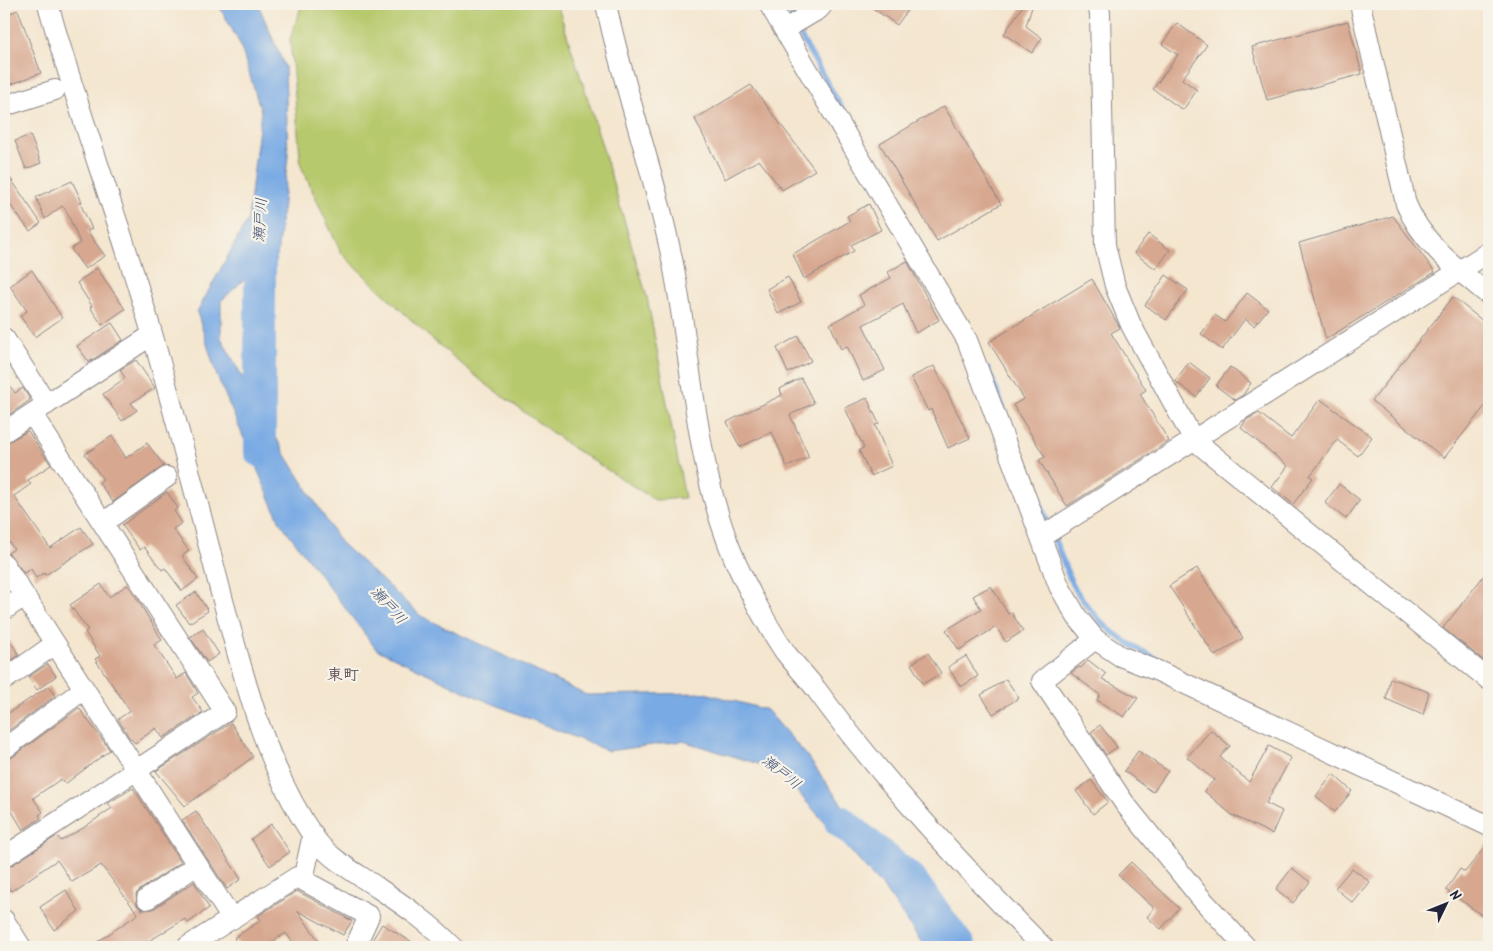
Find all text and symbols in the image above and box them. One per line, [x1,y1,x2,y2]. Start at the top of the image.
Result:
water label: 瀬戸川 [248,197,274,243]
water label: 瀬戸川 [364,581,412,631]
district label: 東町 [327,663,359,688]
water label: 瀬戸川 [756,750,806,796]
north arrow [1420,878,1470,928]
text: N [1444,885,1466,907]

